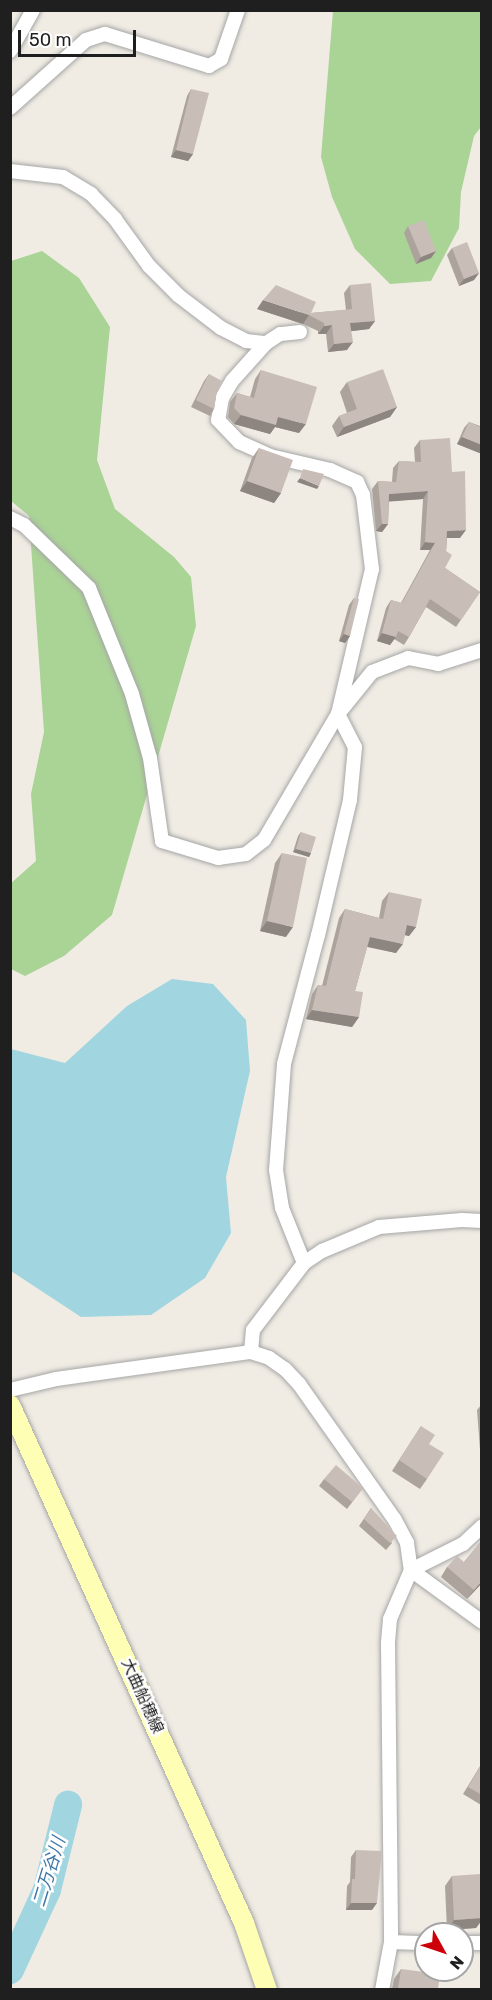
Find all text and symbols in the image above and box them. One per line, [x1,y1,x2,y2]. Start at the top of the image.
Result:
scale bar [21,18,140,56]
text: 50 m [29,29,72,51]
street label: 大曲船穂線 [117,1656,167,1736]
water label: 二万谷川 [28,1834,70,1910]
north arrow [414,1922,474,1982]
text: N [446,1952,468,1973]

